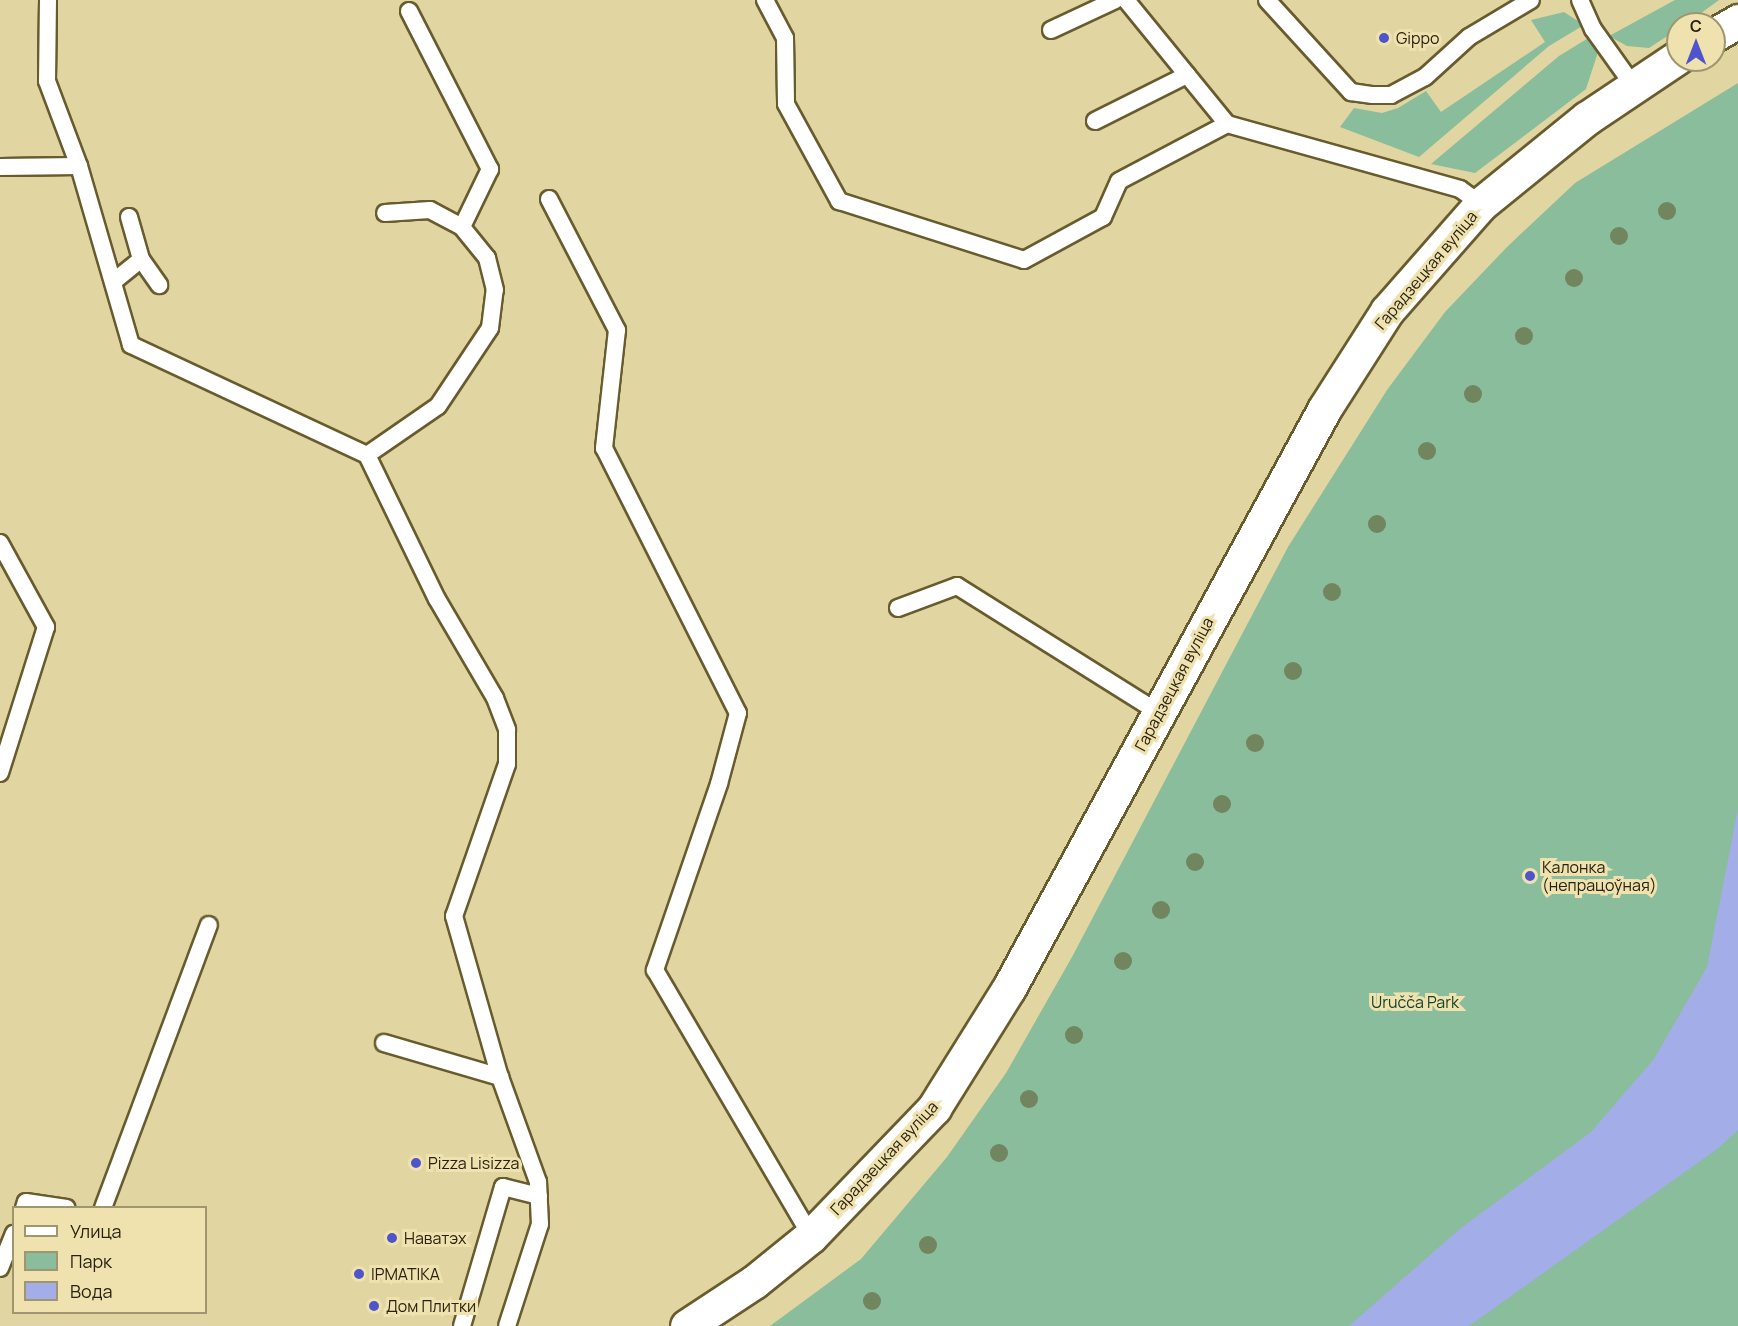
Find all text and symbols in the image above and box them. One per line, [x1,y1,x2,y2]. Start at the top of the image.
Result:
north arrow [1666,12,1726,72]
text: С [1690,15,1702,37]
place label: Gippo [1396,28,1439,48]
marker: Gippo [1377,31,1391,45]
street label: Гарадзецкая вуліца [1371,207,1481,333]
street label: Гарадзецкая вуліца [1131,614,1217,754]
place label: Калонка (непрацоўная) [1542,857,1657,895]
marker: Калонка (непрацоўная) [1523,869,1537,883]
park label: Uručča Park [1371,992,1459,1012]
street label: Гарадзецкая вуліца [826,1097,942,1219]
place label: Pizza Lisizza [428,1153,519,1173]
marker: Pizza Lisizza [409,1156,423,1170]
legend [12,1206,207,1314]
text: Улица [70,1219,122,1243]
place label: Наватэх [404,1228,466,1248]
marker: Наватэх [385,1231,399,1245]
text: Парк [70,1249,112,1273]
place label: IPMATIKA [371,1264,440,1284]
marker: IPMATIKA [352,1267,366,1281]
text: Вода [70,1279,112,1303]
place label: Дом Плитки [386,1296,476,1316]
marker: Дом Плитки [367,1299,381,1313]

